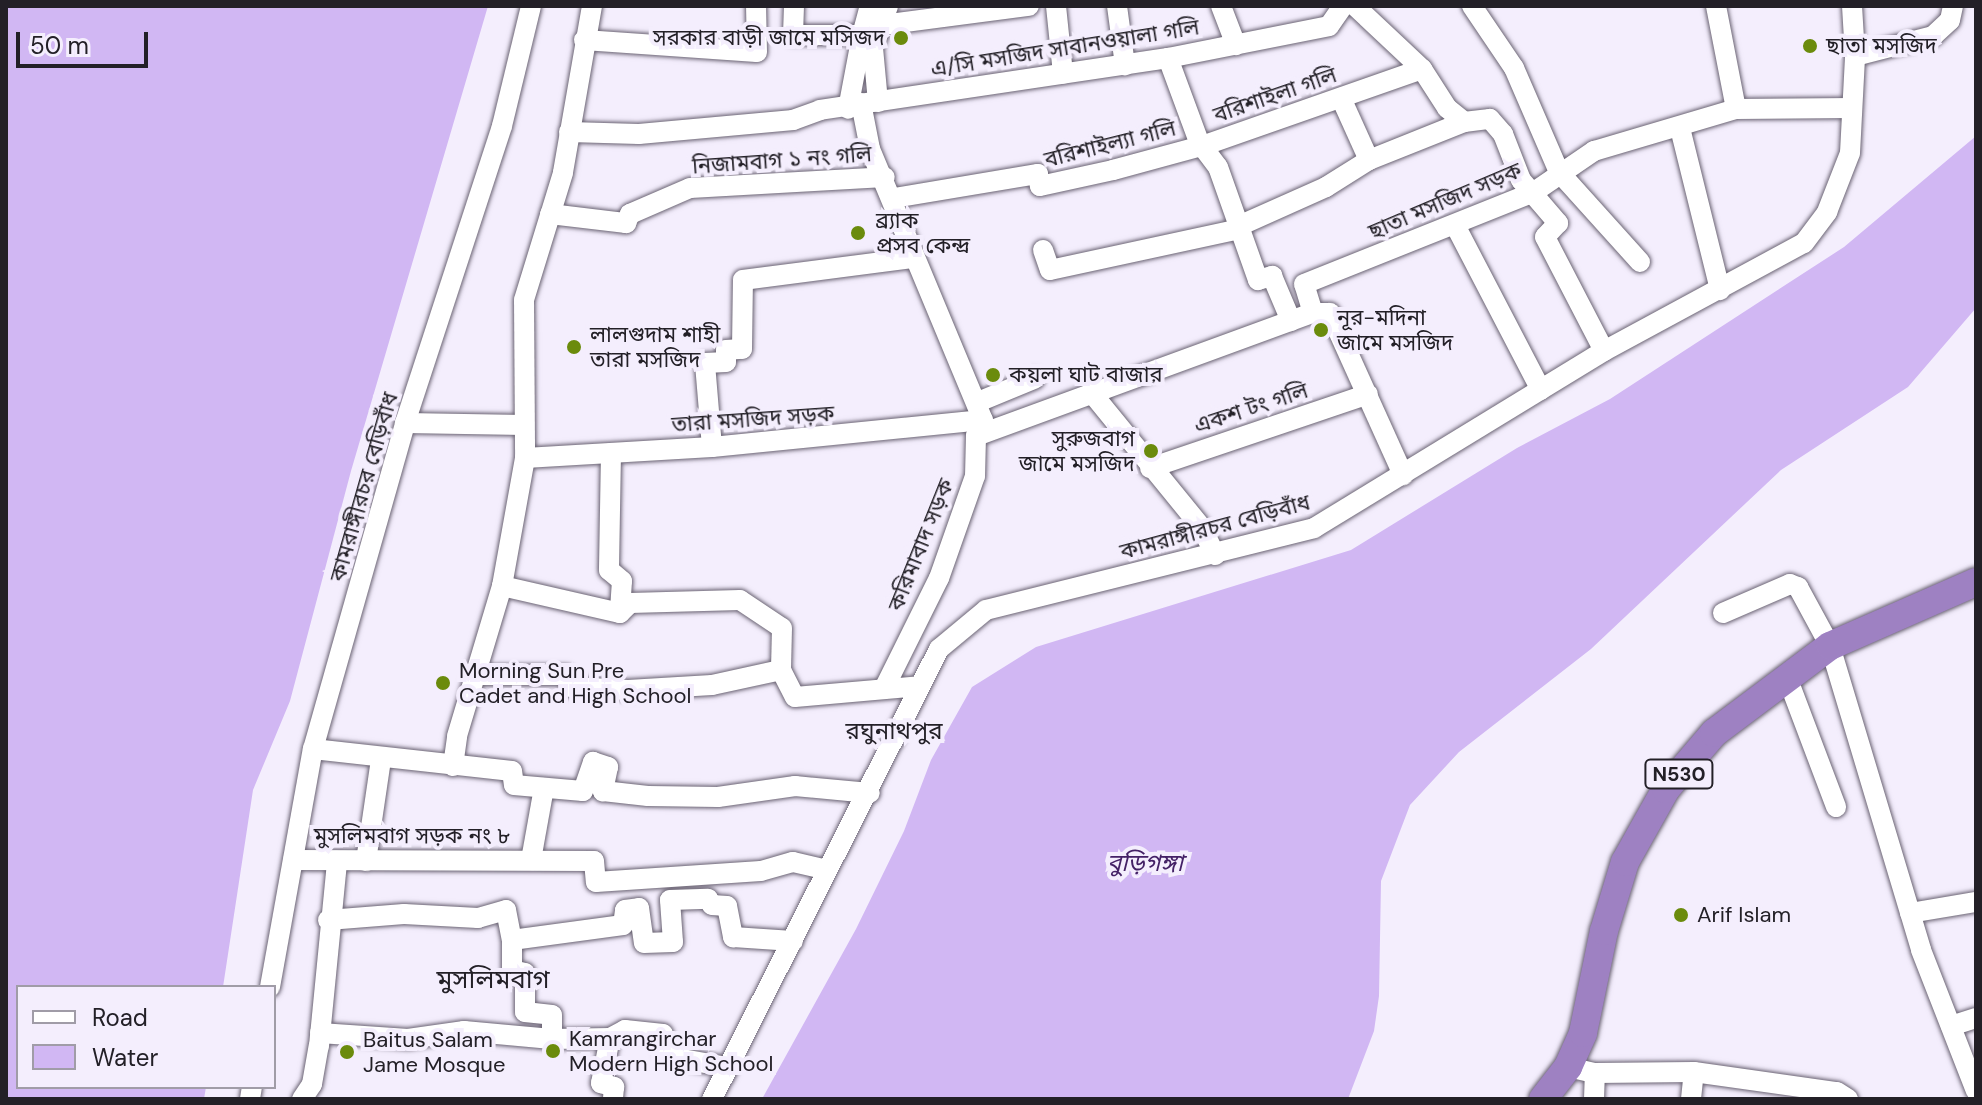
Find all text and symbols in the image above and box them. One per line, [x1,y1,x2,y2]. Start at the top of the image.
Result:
street label: এ/সি মসজিদ সাবানওয়ালা গলি [929,14,1201,82]
scale bar [20,16,152,66]
place label: সরকার বাড়ী জামে মসিজদ [653,25,885,51]
marker: সরকার বাড়ী জামে মসিজদ [892,29,910,47]
text: 50 m [30,30,89,61]
place label: ছাতা মসজিদ [1826,33,1937,59]
marker: ছাতা মসজিদ [1801,37,1819,55]
street label: বরিশাইলা গলি [1210,62,1340,128]
street label: বরিশাইল্যা গলি [1042,115,1178,173]
street label: নিজামবাগ ১ নং গলি [691,141,873,179]
street label: ছাতা মসজিদ সড়ক [1365,157,1525,245]
place label: ব্র্যাক প্রসব কেন্দ্র [876,207,970,258]
marker: ব্র্যাক প্রসব কেন্দ্র [847,222,869,244]
place label: নূর-মদিনা জামে মসজিদ [1337,304,1453,356]
place label: লালগুদাম শাহী তারা মসজিদ [590,321,720,372]
marker: নূর-মদিনা জামে মসজিদ [1312,321,1330,339]
marker: লালগুদাম শাহী তারা মসজিদ [565,338,583,356]
place label: কয়লা ঘাট বাজার [1009,362,1163,388]
marker: কয়লা ঘাট বাজার [984,366,1002,384]
street label: একশ টং গলি [1191,377,1311,439]
street label: কামরাঙ্গীরচর বেড়িবাঁধ [324,389,404,585]
street label: তারা মসজিদ সড়ক [671,400,835,438]
place label: সুরুজবাগ জামে মসজিদ [1019,425,1135,476]
marker: সুরুজবাগ জামে মসজিদ [1142,442,1160,460]
street label: করিমাবাদ সড়ক [883,475,959,615]
street label: কামরাঙ্গীরচর বেড়িবাঁধ [1117,489,1313,565]
place label: Morning Sun Pre Cadet and High School [459,657,691,708]
marker: Morning Sun Pre Cadet and High School [434,674,452,692]
district label: রঘুনাথপুর [845,717,943,745]
road number: N530 [1643,758,1715,790]
street label: মুসলিমবাগ সড়ক নং ৮ [314,823,510,849]
water label: বুড়িগঙ্গা [1107,849,1183,877]
place label: Arif Islam [1697,902,1791,928]
marker: Arif Islam [1672,906,1690,924]
district label: মুসলিমবাগ [436,964,550,996]
legend [16,985,276,1089]
text: Road [92,1002,148,1033]
place label: Kamrangirchar Modern High School [569,1025,773,1076]
place label: Baitus Salam Jame Mosque [363,1026,505,1078]
text: Water [92,1042,158,1073]
marker: Kamrangirchar Modern High School [544,1042,562,1060]
marker: Baitus Salam Jame Mosque [338,1043,356,1061]

